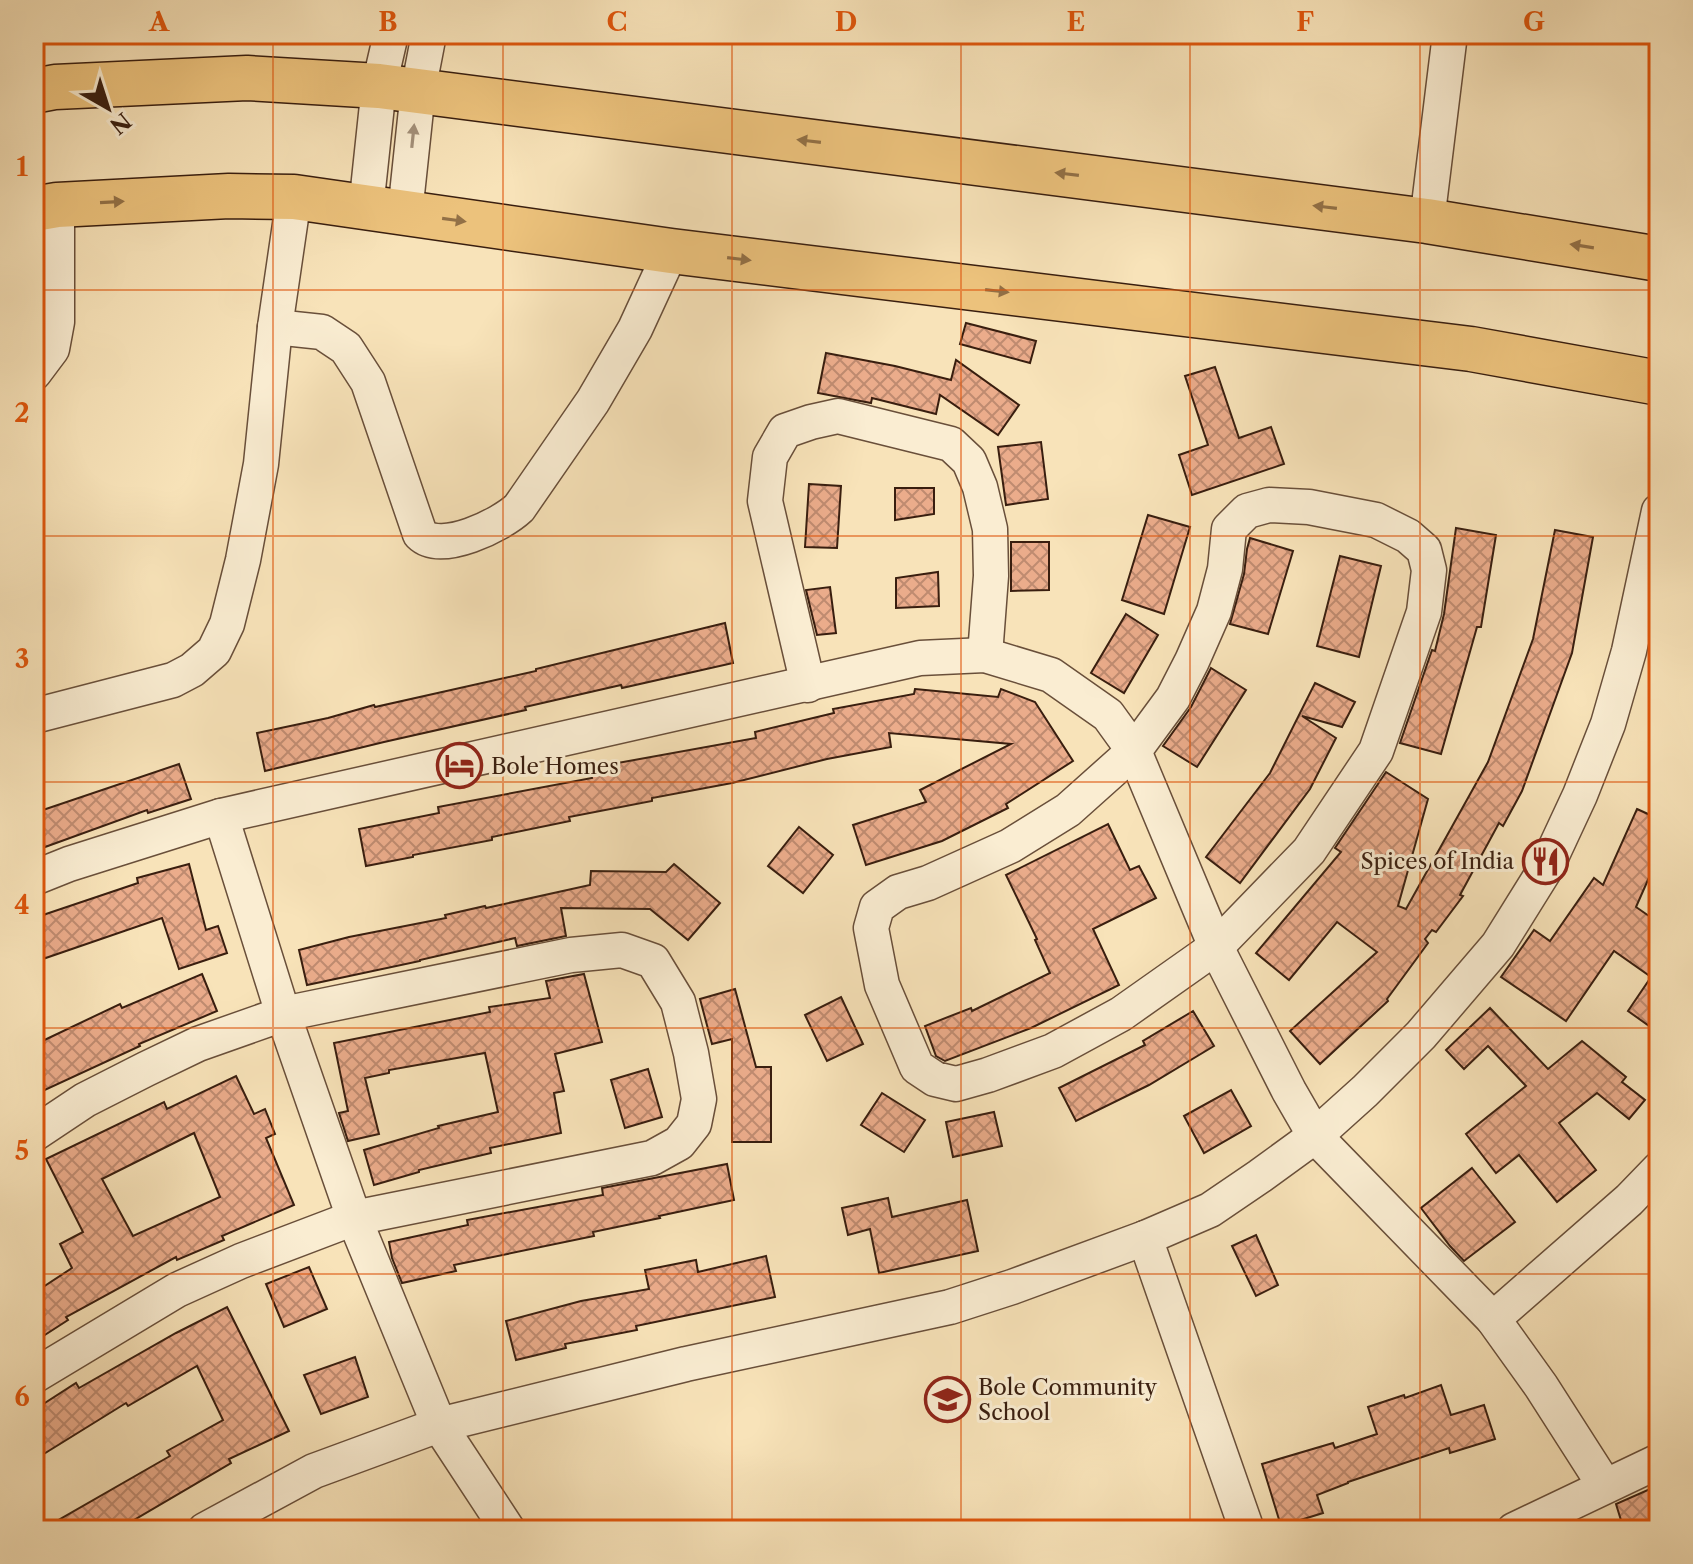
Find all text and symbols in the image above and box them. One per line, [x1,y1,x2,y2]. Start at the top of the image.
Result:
text: A [148,6,170,38]
text: B [378,6,398,38]
text: C [607,6,627,38]
text: D [835,6,857,38]
text: E [1067,6,1085,38]
text: F [1296,6,1314,38]
text: G [1523,6,1545,38]
north arrow [68,68,148,148]
text: N [104,107,136,140]
one-way arrow [407,123,420,148]
one-way arrow [796,134,821,147]
text: 1 [16,151,28,183]
one-way arrow [1054,167,1079,180]
one-way arrow [100,196,125,209]
one-way arrow [1312,201,1337,214]
one-way arrow [442,214,467,227]
one-way arrow [1569,239,1594,252]
one-way arrow [727,253,752,266]
one-way arrow [985,284,1010,297]
text: 2 [14,397,30,429]
text: 3 [15,643,29,675]
hotel icon: Bole Homes [436,742,484,790]
place label: Bole Homes [491,753,619,780]
restaurant icon: Spices of India [1521,837,1569,885]
place label: Spices of India [1360,848,1514,875]
text: 4 [14,889,30,921]
text: 5 [15,1135,29,1167]
place label: Bole Community School [978,1374,1158,1426]
school or university icon: Bole Community School [923,1376,971,1424]
text: 6 [14,1381,30,1413]

